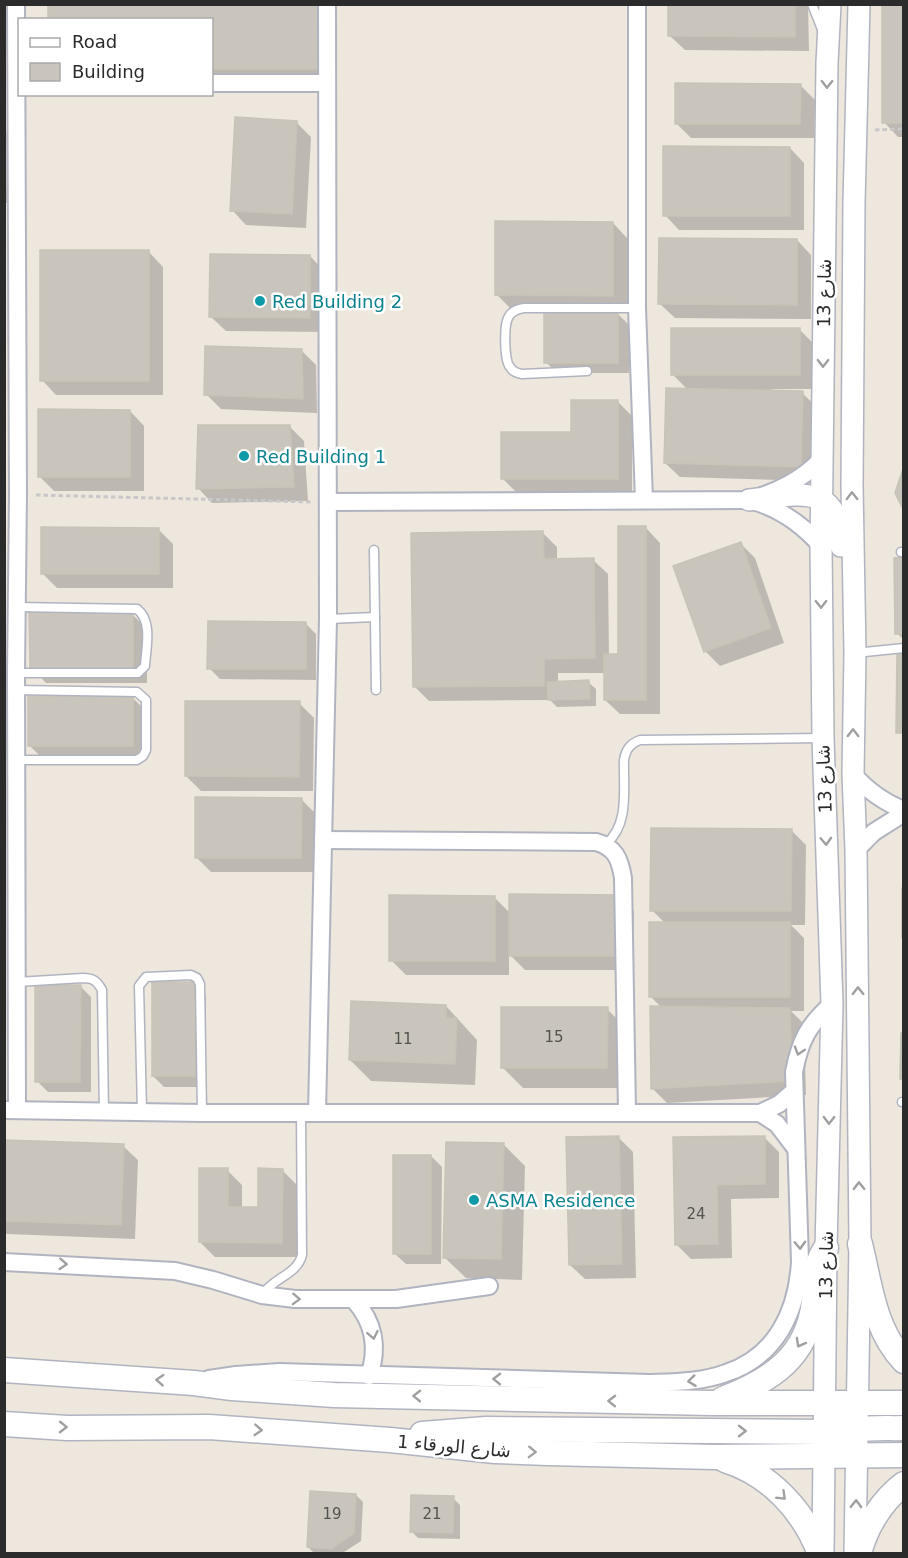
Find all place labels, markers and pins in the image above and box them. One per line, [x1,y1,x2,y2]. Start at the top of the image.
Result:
place label: Red Building 2 [272,291,402,312]
marker: Red Building 2 [253,294,267,308]
place label: Red Building 1 [256,446,386,467]
marker: Red Building 1 [237,449,251,463]
place label: ASMA Residence [486,1190,635,1211]
marker: ASMA Residence [467,1193,481,1207]

